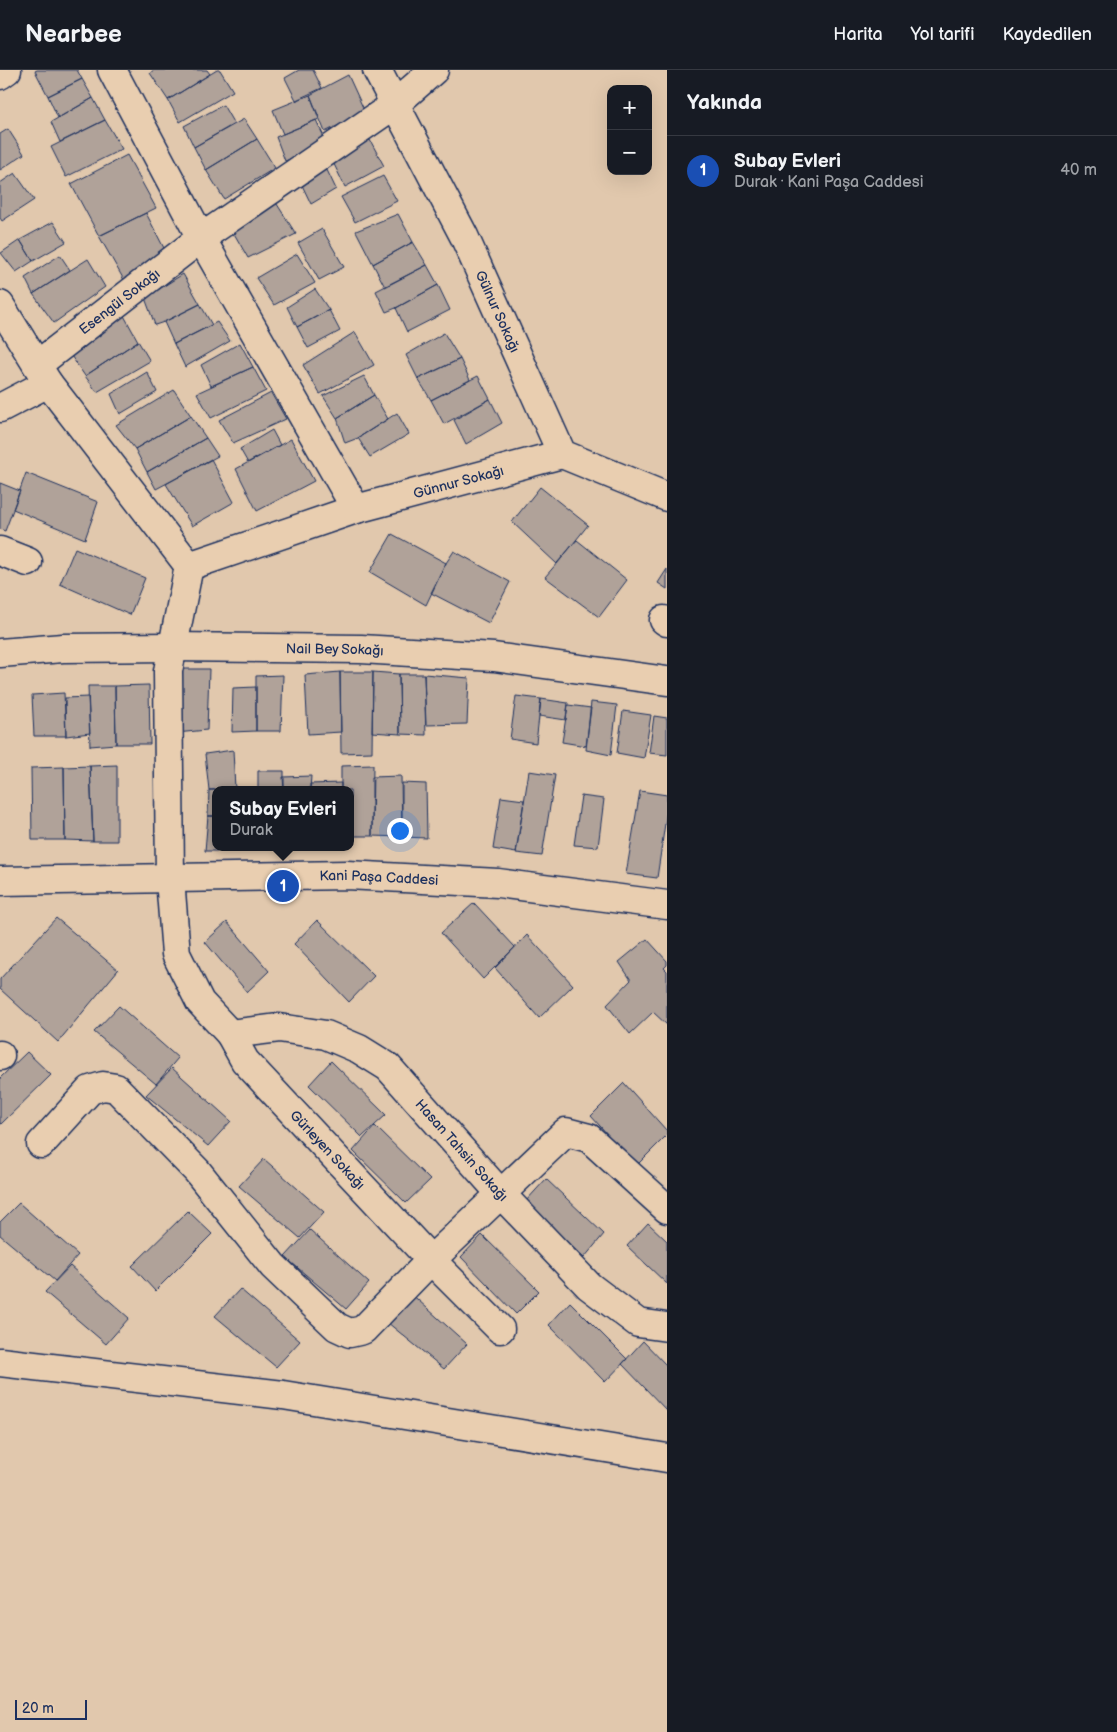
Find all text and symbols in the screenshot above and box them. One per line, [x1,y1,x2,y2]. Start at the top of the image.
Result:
text: Nearbee [25,20,122,49]
text: Harita [833,24,883,45]
text: Yol tarifi [911,24,974,45]
text: Kaydedilen [1002,24,1092,45]
map controls [607,85,652,175]
button: + [607,85,652,130]
text: Yakında [687,90,762,115]
button: − [607,130,652,175]
text: Subay Evleri [734,150,841,173]
text: 1 [700,161,706,180]
text: 40 m [1060,161,1097,180]
text: Durak · Kani Paşa Caddesi [734,173,923,192]
street label: Esengül Sokağı [76,265,163,338]
street label: Gülnur Sokağı [472,268,524,355]
street label: Günnur Sokağı [411,461,505,502]
street label: Nail Bey Sokağı [286,640,384,659]
popup [212,786,354,851]
text: Subay Evleri [230,798,336,821]
your location [387,818,413,844]
text: Durak [230,821,272,840]
street label: Kani Paşa Caddesi [319,866,439,888]
pin: 1 [267,867,299,905]
street label: Hasan Tahsin Sokağı [412,1095,512,1205]
street label: Gürleyen Sokağı [287,1106,369,1193]
scale bar [15,1697,88,1720]
text: 20 m [22,1700,54,1717]

